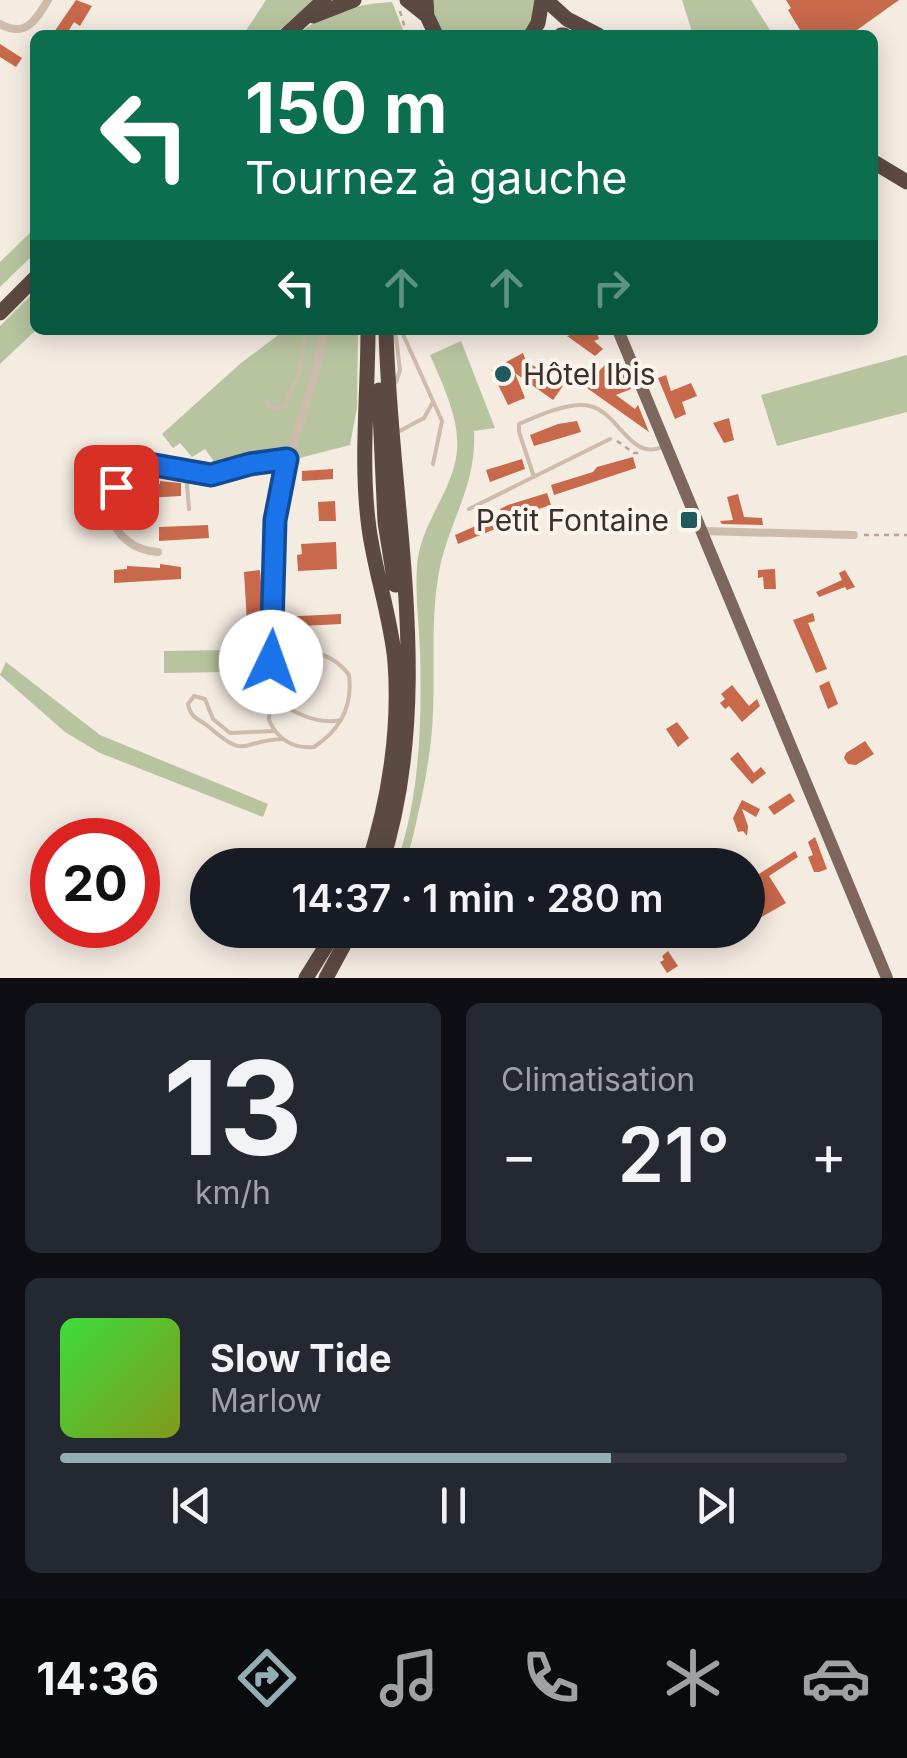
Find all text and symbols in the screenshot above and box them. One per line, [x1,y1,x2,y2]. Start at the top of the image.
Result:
text: 150 m [245,65,448,150]
icon: left [80,70,210,200]
text: Tournez à gauche [245,150,627,205]
icon: left [269,260,324,315]
icon: ahead [374,260,429,315]
icon: ahead [479,260,534,315]
icon: right [584,260,639,315]
place label: Hôtel Ibis [523,356,656,392]
marker: Hôtel Ibis [492,363,514,385]
pin [74,445,159,530]
icon: arrive [89,460,144,515]
place label: Petit Fontaine [476,502,669,538]
marker: Petit Fontaine [678,509,700,531]
position arrow [219,610,323,714]
speed limit sign: 20 [30,818,160,948]
text: 14:37 · 1 min · 280 m [291,875,664,921]
text: 13 [163,1029,303,1186]
text: Climatisation [501,1060,695,1099]
text: 21° [618,1109,730,1200]
text: − [501,1122,537,1188]
text: + [811,1122,847,1188]
text: km/h [195,1173,271,1212]
text: Slow Tide [210,1335,392,1381]
text: Marlow [210,1381,322,1420]
icon: previous [164,1478,219,1533]
icon: pause [426,1478,481,1533]
icon: next [688,1478,743,1533]
icon: directions [232,1643,302,1713]
icon: music [374,1643,444,1713]
icon: phone [516,1643,586,1713]
icon: climate [658,1643,728,1713]
icon: car [801,1643,871,1713]
text: 14:36 [36,1651,159,1706]

